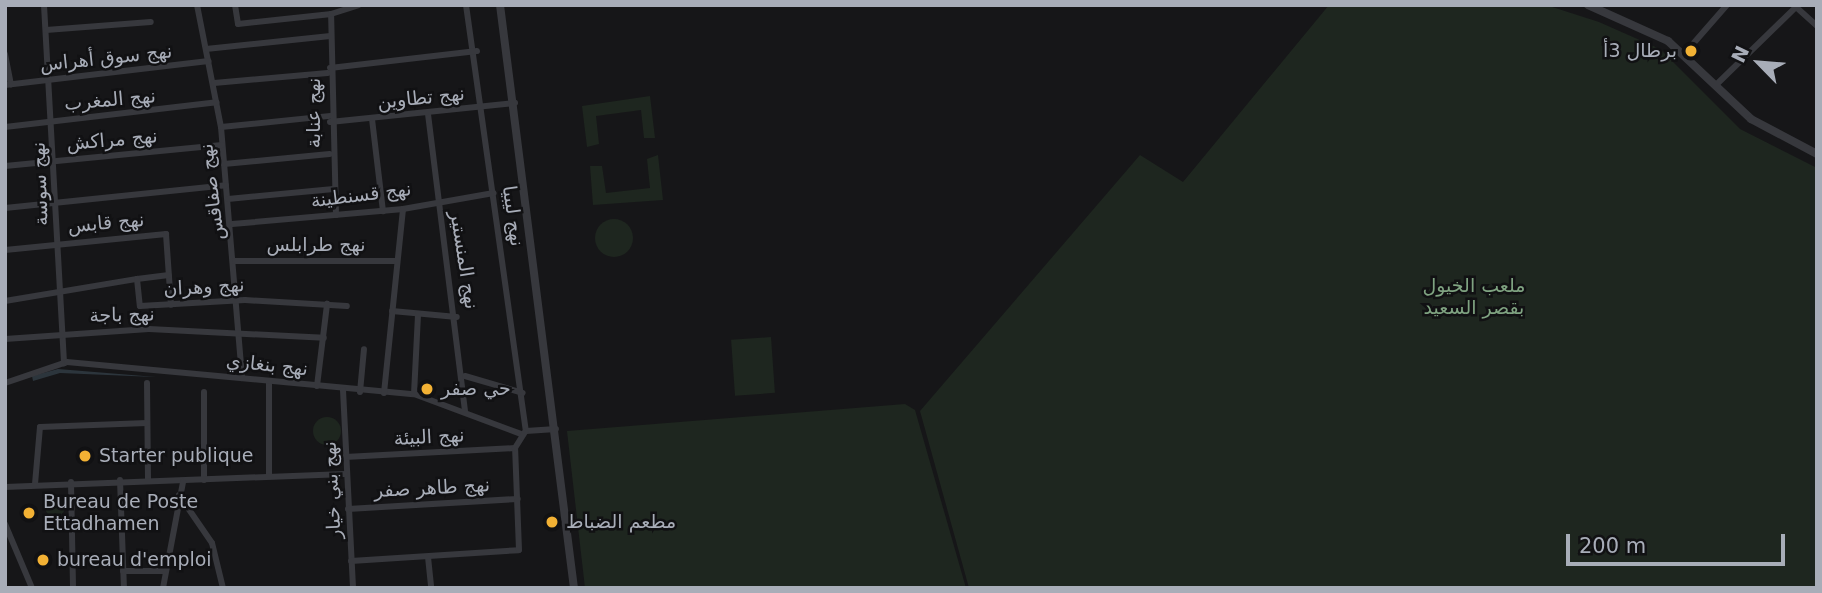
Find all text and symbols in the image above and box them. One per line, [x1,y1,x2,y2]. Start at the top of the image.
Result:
north arrow [1724,28,1794,98]
street label: نهج سوق أهراس [39,40,173,76]
place label: برطال 3أ [1603,40,1677,62]
text: N [1727,42,1753,66]
marker: برطال 3أ [1683,43,1699,59]
street label: نهج عنابة [303,78,325,148]
street label: نهج تطاوين [376,82,466,114]
street label: نهج المغرب [63,85,157,115]
street label: نهج مراكش [65,125,159,155]
street label: نهج سوسة [27,142,53,226]
street label: نهج صفاقس [195,142,229,242]
street label: نهج قسنطينة [309,178,413,212]
street label: نهج ليبيا [497,184,529,248]
street label: نهج قابس [67,208,145,238]
street label: نهج المنستير [445,209,483,311]
street label: نهج طرابلس [266,234,366,256]
street label: نهج وهران [163,273,245,301]
park label: ملعب الخيول بقصر السعيد [1422,275,1526,319]
street label: نهج باجة [89,303,155,327]
street label: نهج بنغازي [225,349,309,381]
place label: حي صفر [441,378,511,400]
marker: حي صفر [419,381,435,397]
street label: نهج البيئة [393,424,465,450]
street label: نهج بني خيار [318,441,346,539]
place label: Starter publique [99,445,253,467]
marker: Starter publique [77,448,93,464]
street label: نهج طاهر صفر [373,474,491,502]
place label: Bureau de Poste Ettadhamen [43,491,198,535]
marker: Bureau de Poste Ettadhamen [21,505,37,521]
place label: مطعم الضباط [566,511,676,533]
marker: مطعم الضباط [544,514,560,530]
scale bar [1570,520,1789,564]
text: 200 m [1579,534,1646,558]
place label: bureau d'emploi [57,549,212,571]
marker: bureau d'emploi [35,552,51,568]

